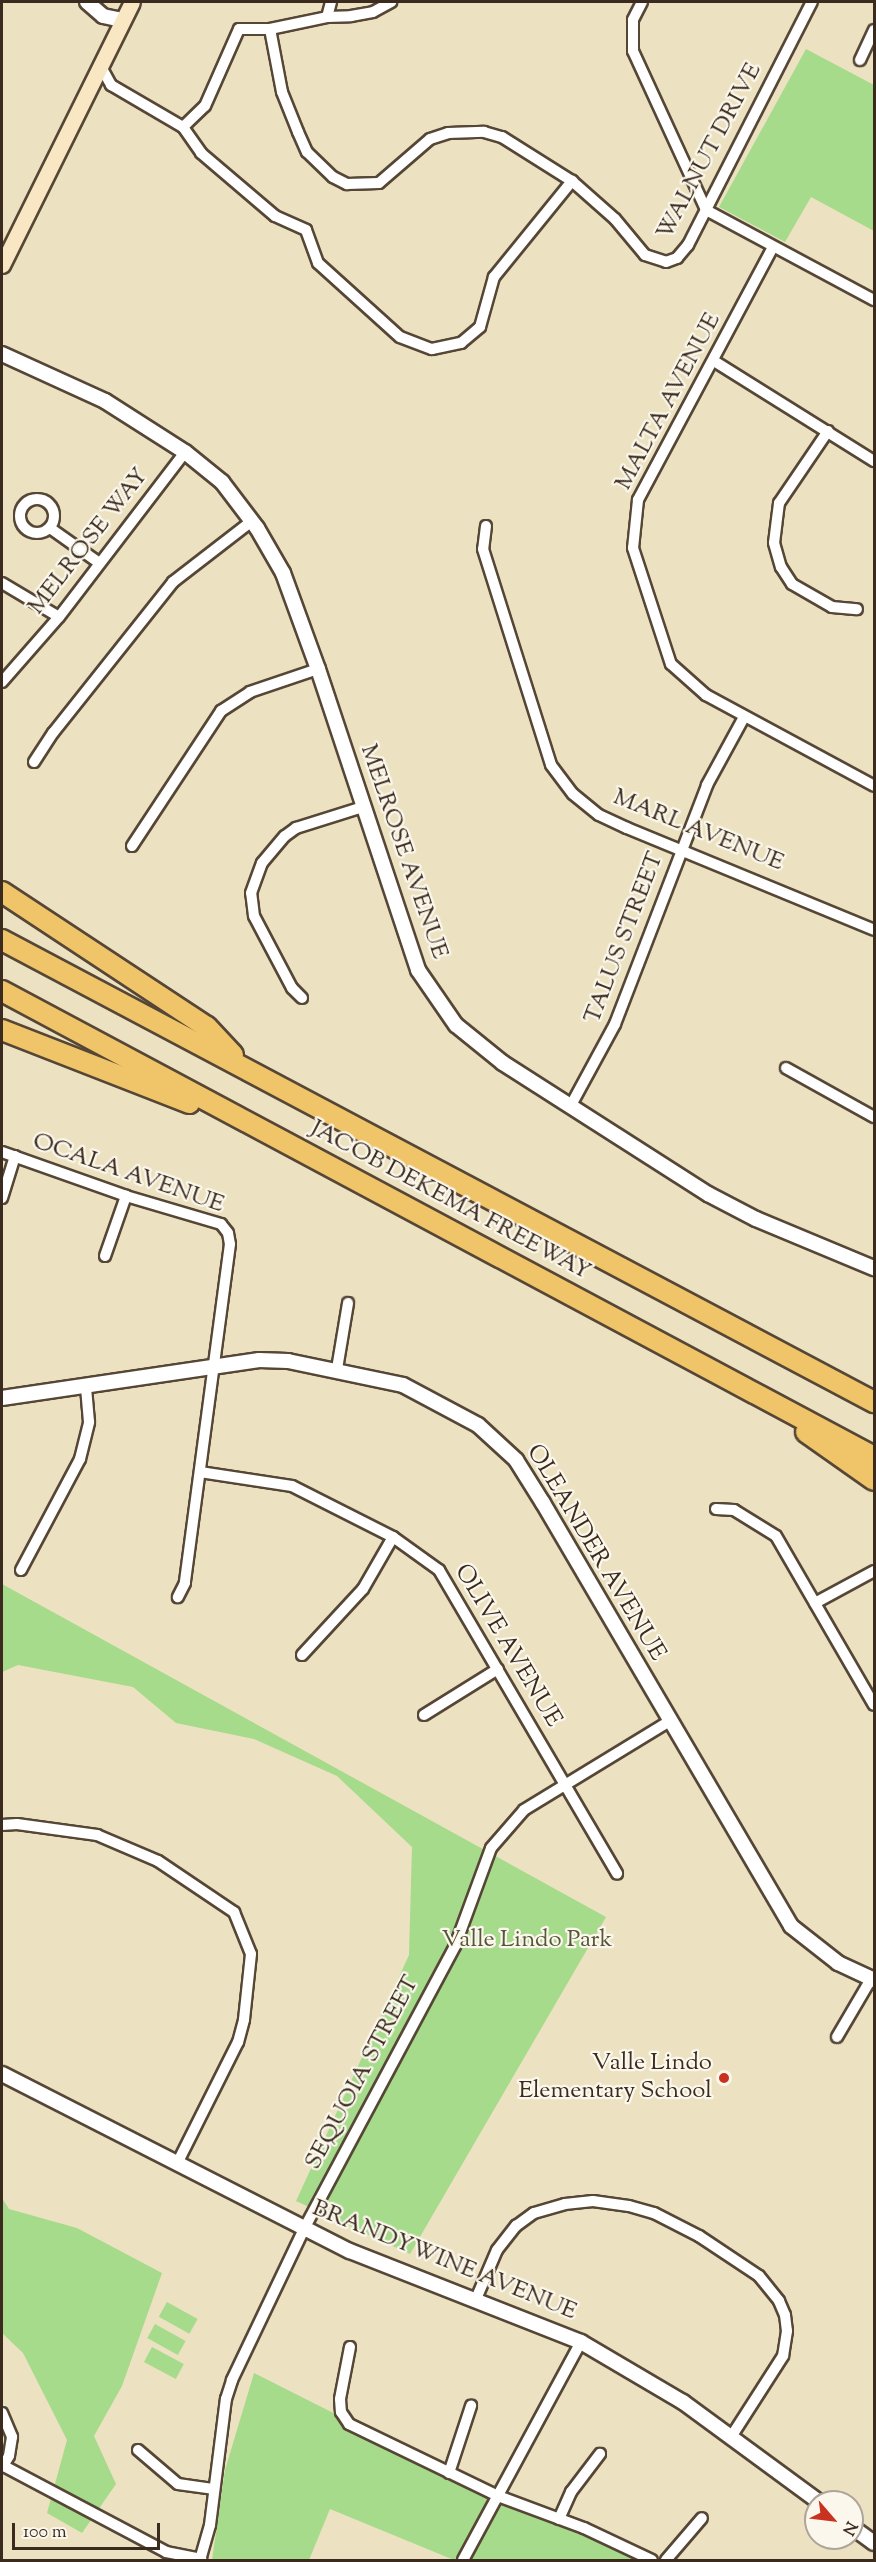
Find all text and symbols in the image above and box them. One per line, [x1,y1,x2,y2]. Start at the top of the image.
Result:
street label: WALNUT DRIVE [651,59,769,245]
street label: MALTA AVENUE [610,309,728,495]
street label: MELROSE WAY [23,463,155,621]
street label: MELROSE AVENUE [353,741,453,963]
street label: MARL AVENUE [608,784,788,878]
street label: TALUS STREET [579,848,671,1028]
street label: JACOB DEKEMA FREEWAY [305,1115,595,1287]
street label: OCALA AVENUE [29,1128,227,1220]
street label: OLEANDER AVENUE [519,1440,671,1666]
street label: OLIVE AVENUE [447,1559,567,1733]
park label: Valle Lindo Park [441,1927,613,1955]
street label: SEQUOIA STREET [300,1971,426,2175]
place label: Valle Lindo Elementary School [518,2050,712,2106]
marker: Valle Lindo Elementary School [717,2071,731,2085]
street label: BRANDYWINE AVENUE [307,2195,581,2327]
north arrow [804,2490,864,2550]
scale bar [15,2511,164,2549]
text: N [835,2517,862,2539]
text: 100 m [23,2520,67,2546]

